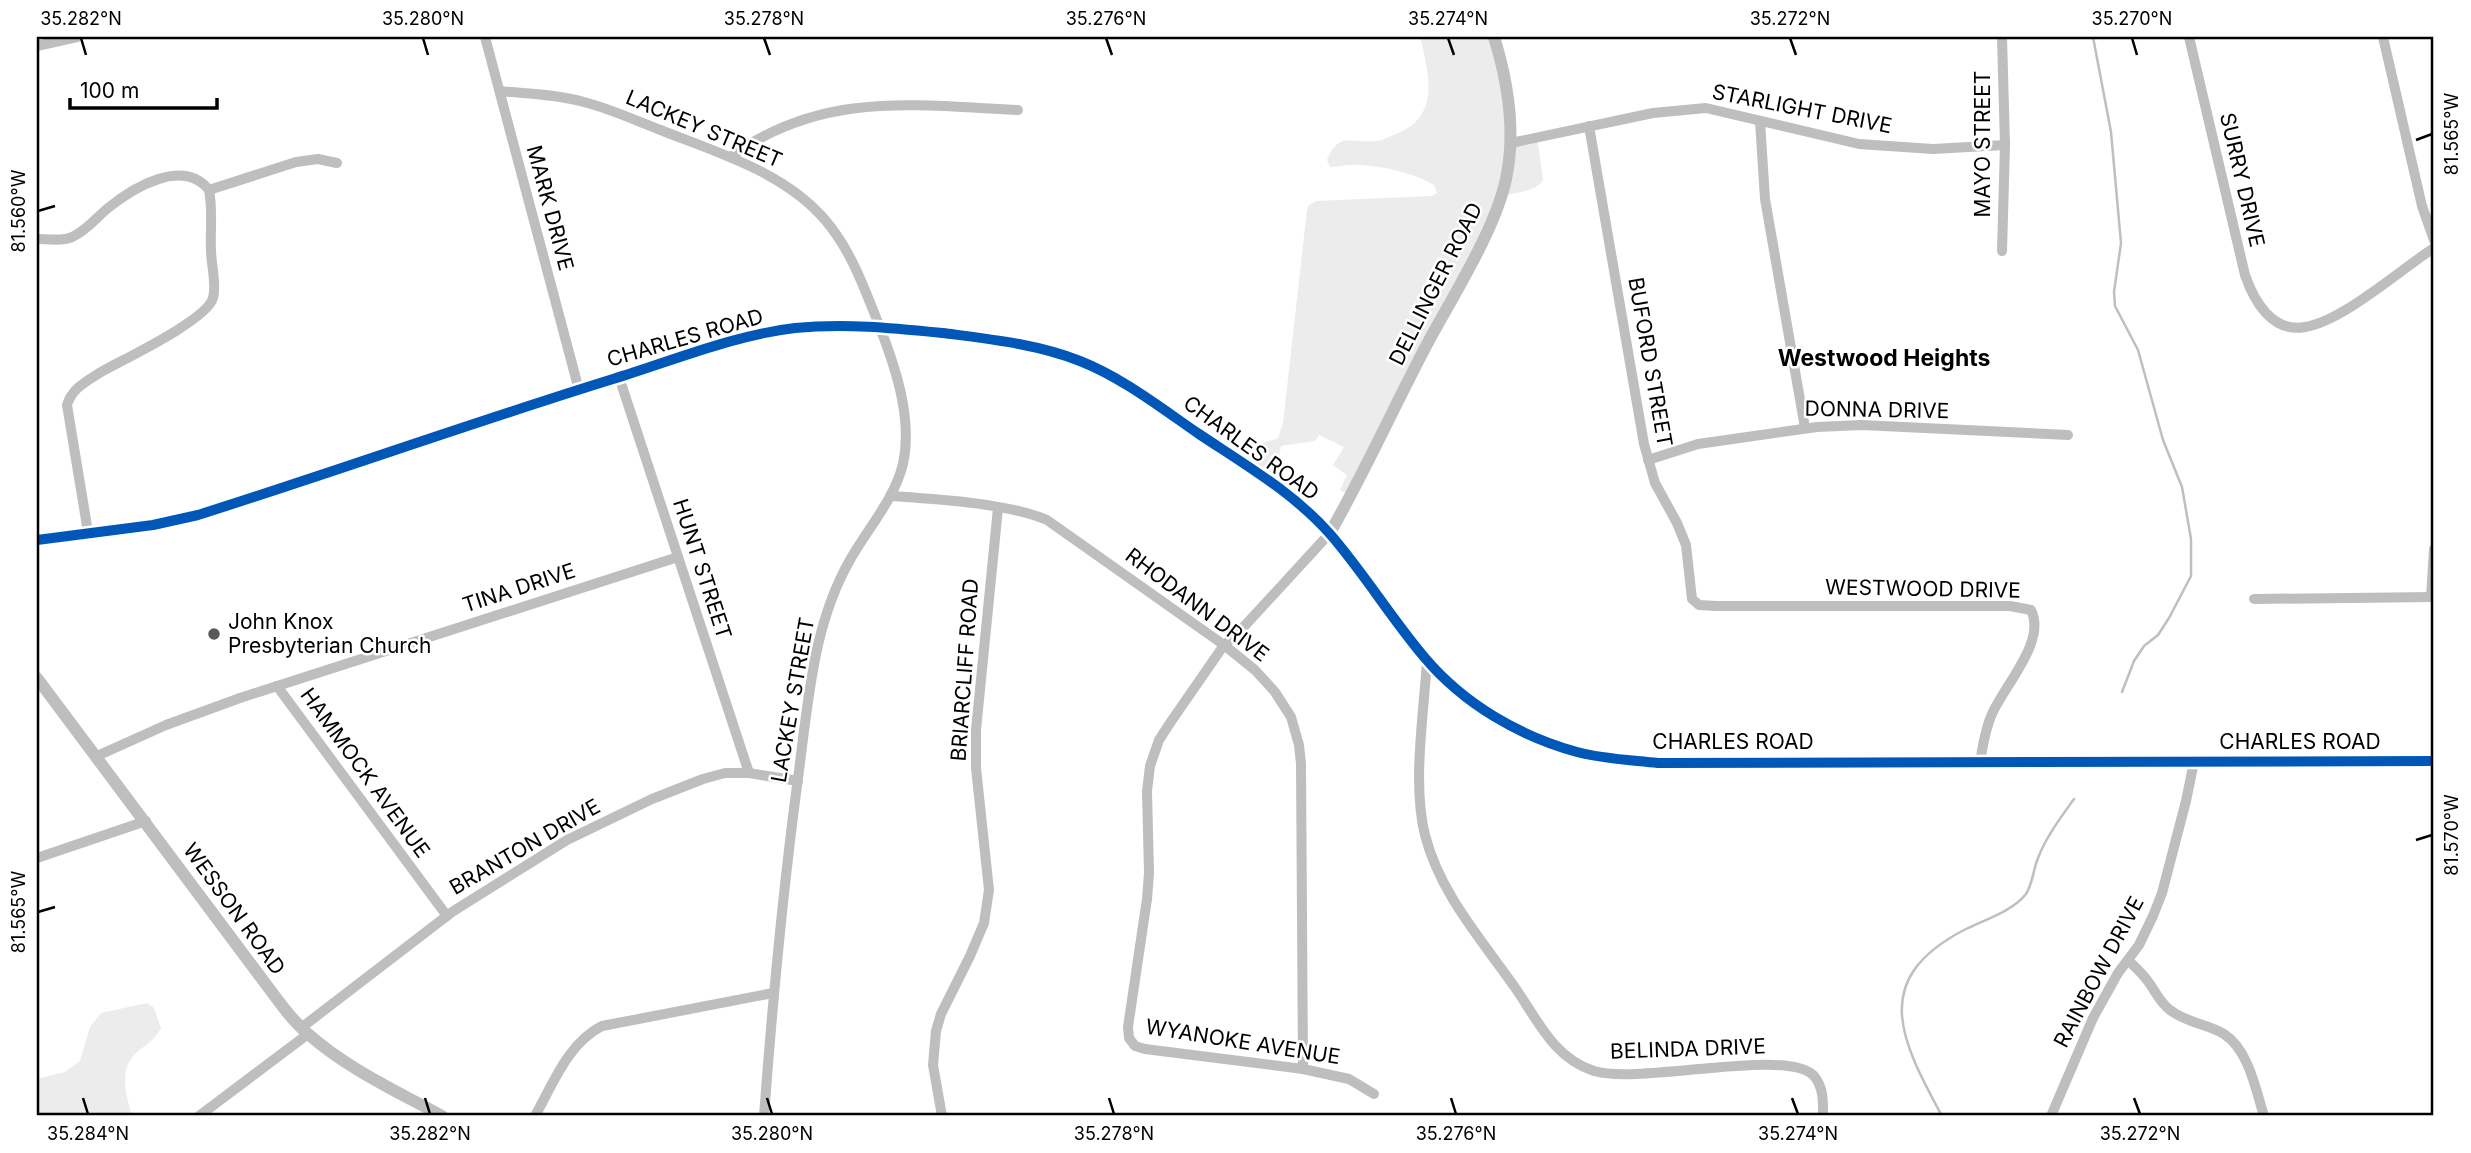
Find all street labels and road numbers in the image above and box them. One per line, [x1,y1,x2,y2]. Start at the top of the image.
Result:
street label: MAYO STREET [1970,71,1995,217]
street label: STARLIGHT DRIVE [1710,79,1894,138]
street label: LACKEY STREET [622,84,786,173]
street label: SURRY DRIVE [2215,110,2270,250]
street label: MARK DRIVE [522,143,579,273]
street label: DELLINGER ROAD [1384,198,1487,369]
street label: BUFORD STREET [1623,275,1678,449]
street label: CHARLES ROAD [604,303,766,372]
street label: CHARLES ROAD [1179,390,1324,505]
street label: DONNA DRIVE [1804,396,1950,423]
street label: HUNT STREET [668,496,737,642]
street label: RHODANN DRIVE [1121,543,1274,667]
street label: TINA DRIVE [459,558,578,617]
street label: WESTWOOD DRIVE [1825,574,2021,603]
street label: BRIARCLIFF ROAD [946,578,983,762]
street label: LACKEY STREET [766,615,819,784]
street label: HAMMOCK AVENUE [295,683,435,862]
street label: CHARLES ROAD [1652,729,1814,754]
street label: CHARLES ROAD [2219,729,2381,754]
street label: BRANTON DRIVE [445,793,604,900]
street label: WESSON ROAD [178,838,291,979]
street label: RAINBOW DRIVE [2048,892,2149,1051]
street label: WYANOKE AVENUE [1144,1014,1342,1069]
street label: BELINDA DRIVE [1610,1033,1766,1064]

